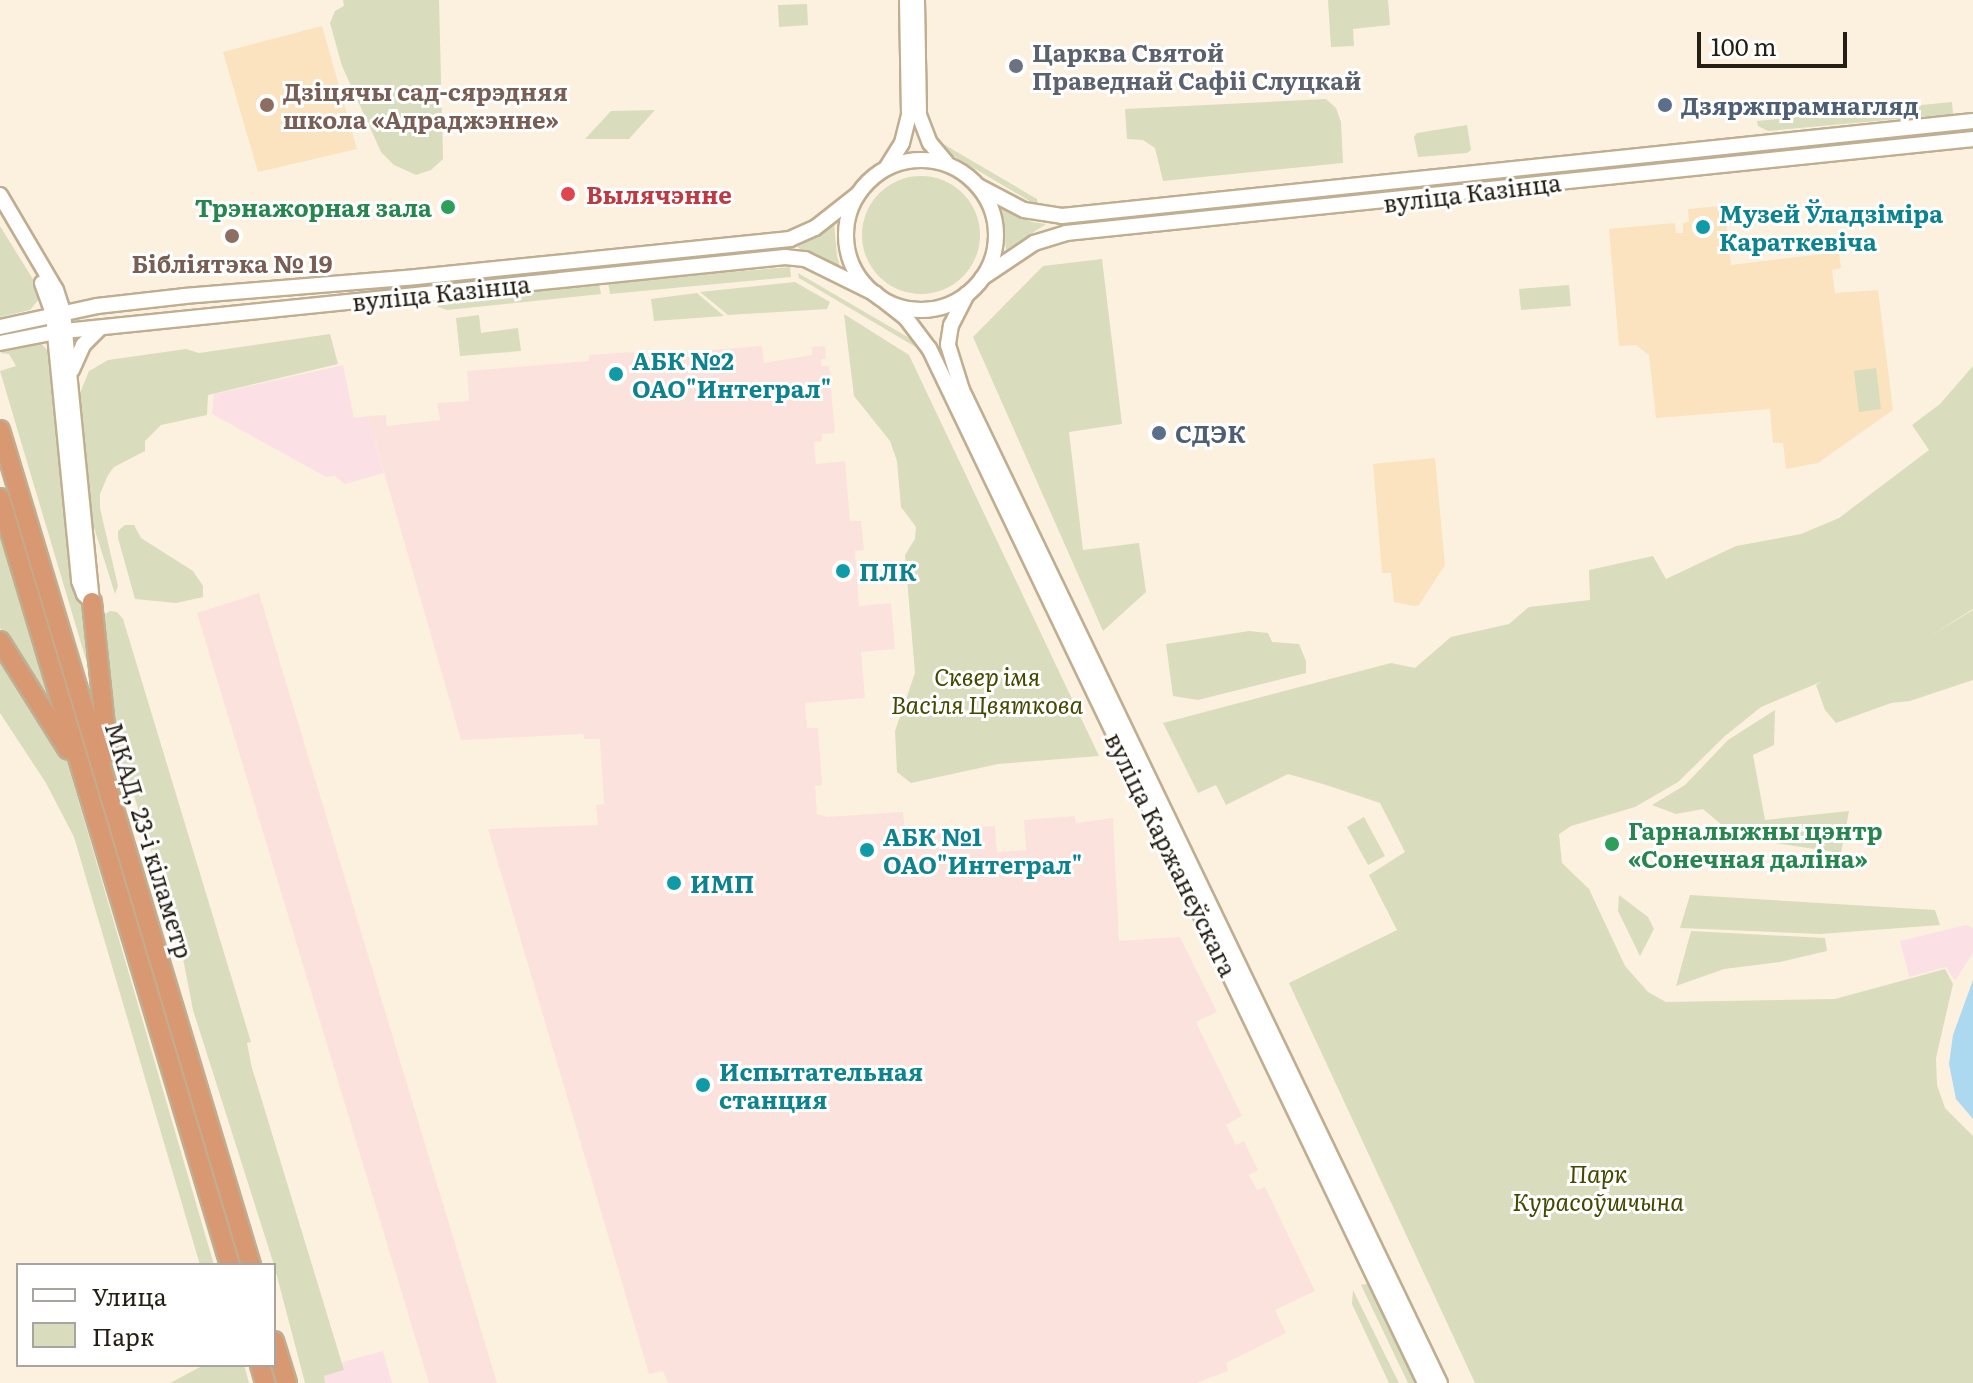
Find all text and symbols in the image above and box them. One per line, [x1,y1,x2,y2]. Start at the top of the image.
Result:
scale bar [1701,16,1851,66]
text: 100 m [1711,28,1777,63]
place label: Царква Святой Праведнай Сафіі Слуцкай [1032,38,1361,94]
marker: Царква Святой Праведнай Сафіі Слуцкай [1007,57,1025,75]
place label: Дзіцячы сад-сярэдняя школа «Адраджэнне» [283,77,568,133]
place label: Дзяржпрамнагляд [1681,91,1919,119]
marker: Дзіцячы сад-сярэдняя школа «Адраджэнне» [258,96,276,114]
marker: Дзяржпрамнагляд [1656,96,1674,114]
street label: вуліца Казінца [1381,167,1563,217]
place label: Вылячэнне [586,180,732,208]
marker: Вылячэнне [557,183,579,205]
place label: Трэнажорная зала [195,193,432,221]
marker: Трэнажорная зала [439,198,457,216]
place label: Музей Ўладзіміра Караткевіча [1719,199,1943,255]
marker: Музей Ўладзіміра Караткевіча [1694,218,1712,236]
marker: Бібліятэка № 19 [223,227,241,245]
place label: Бібліятэка № 19 [131,249,333,277]
street label: вуліца Казінца [351,268,531,316]
place label: АБК №2 ОАО"Интеграл" [632,346,831,402]
marker: АБК №2 ОАО"Интеграл" [607,365,625,383]
place label: СДЭК [1175,419,1246,447]
marker: СДЭК [1150,424,1168,442]
place label: ПЛК [859,557,917,585]
marker: ПЛК [834,562,852,580]
park label: Сквер імя Васіля Цвяткова [891,662,1083,718]
street label: МКАД, 23-і кіламетр [100,719,200,961]
street label: вуліца Каржанеўскага [1100,727,1244,981]
place label: Гарналыжны цэнтр «Сонечная даліна» [1628,816,1883,872]
place label: АБК №1 ОАО"Интеграл" [883,822,1082,878]
marker: Гарналыжны цэнтр «Сонечная даліна» [1603,835,1621,853]
marker: АБК №1 ОАО"Интеграл" [858,841,876,859]
place label: ИМП [690,869,754,897]
marker: ИМП [665,874,683,892]
place label: Испытательная станция [719,1057,923,1113]
marker: Испытательная станция [694,1076,712,1094]
park label: Парк Курасоўшчына [1512,1159,1684,1215]
legend [16,1263,276,1367]
text: Улица [92,1278,167,1313]
text: Парк [92,1318,154,1353]

